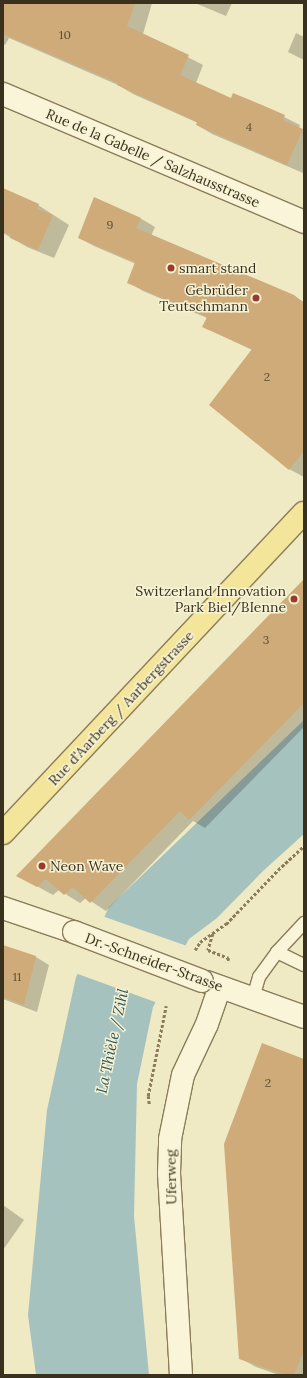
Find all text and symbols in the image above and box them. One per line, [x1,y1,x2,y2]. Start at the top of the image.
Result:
house number: 10 [59,28,71,42]
street label: Rue de la Gabelle / Salzhausstrasse [44,105,262,211]
house number: 4 [246,120,252,134]
house number: 9 [107,218,113,232]
place label: smart stand [179,260,256,276]
marker: smart stand [166,263,176,273]
place label: Gebrüder Teutschmann [159,282,248,314]
marker: Gebrüder Teutschmann [251,293,261,303]
house number: 2 [264,370,270,384]
place label: Switzerland Innovation Park Biel/BIenne [135,583,286,616]
marker: Switzerland Innovation Park Biel/BIenne [289,594,299,604]
street label: Rue d'Aarberg / Aarbergstrasse [45,627,197,789]
house number: 3 [263,633,269,647]
place label: Neon Wave [50,858,123,874]
marker: Neon Wave [37,861,47,871]
street label: Dr.-Schneider-Strasse [83,929,225,995]
house number: 11 [13,970,21,984]
water label: La Thièle / Zihl [92,987,132,1095]
house number: 2 [265,1076,271,1090]
street label: Uferweg [162,1149,180,1205]

